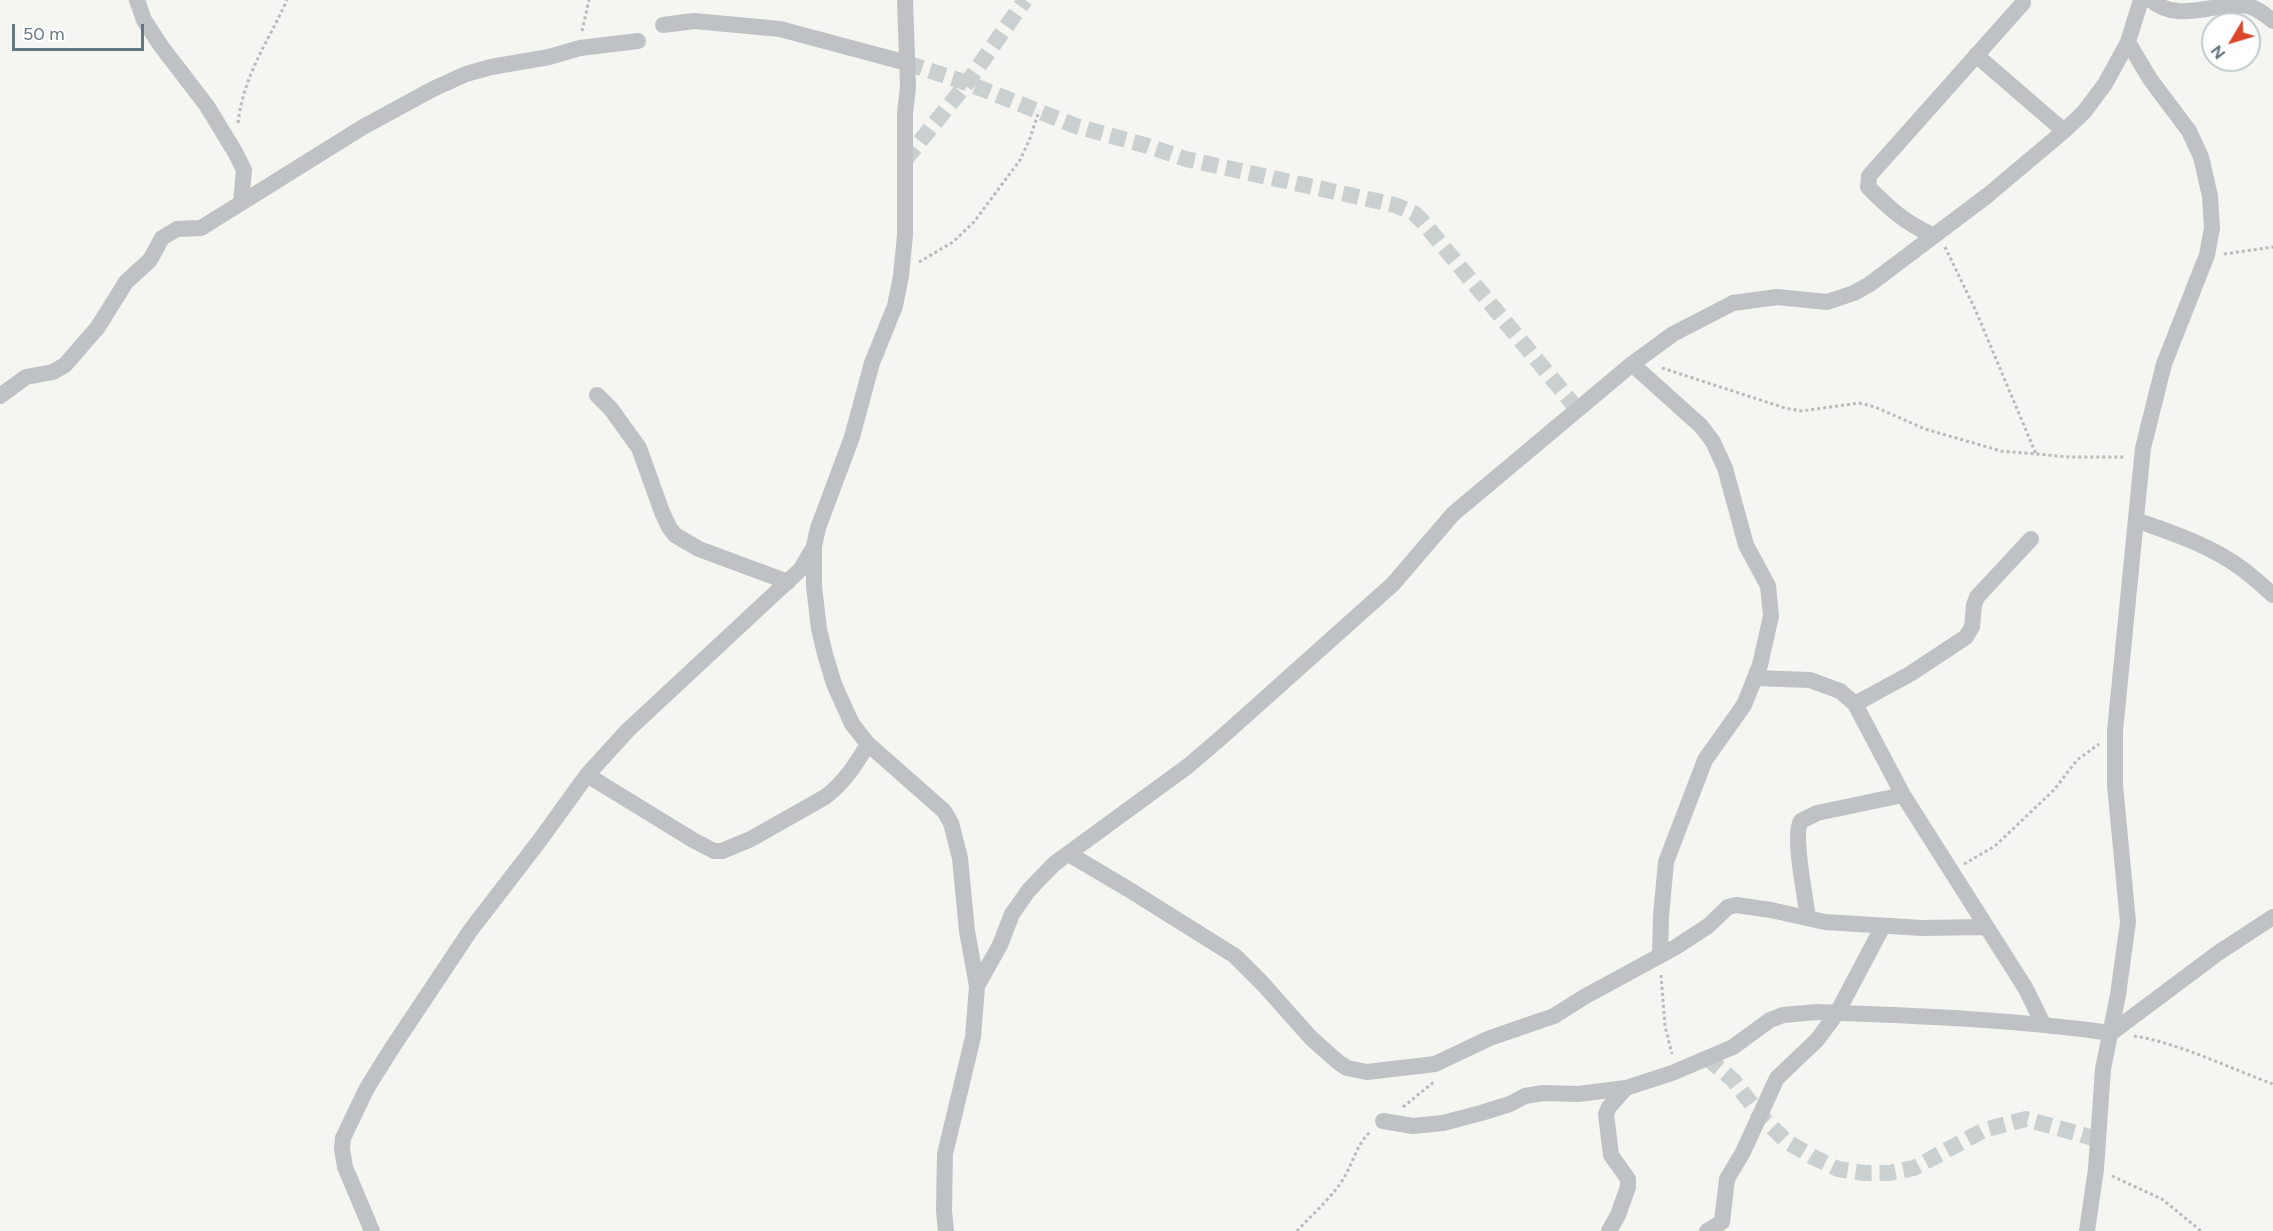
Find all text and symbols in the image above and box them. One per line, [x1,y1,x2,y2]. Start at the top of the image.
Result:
scale bar [15,12,147,50]
north arrow [2201,12,2261,72]
text: 50 m [23,23,65,45]
text: N [2207,41,2229,63]

